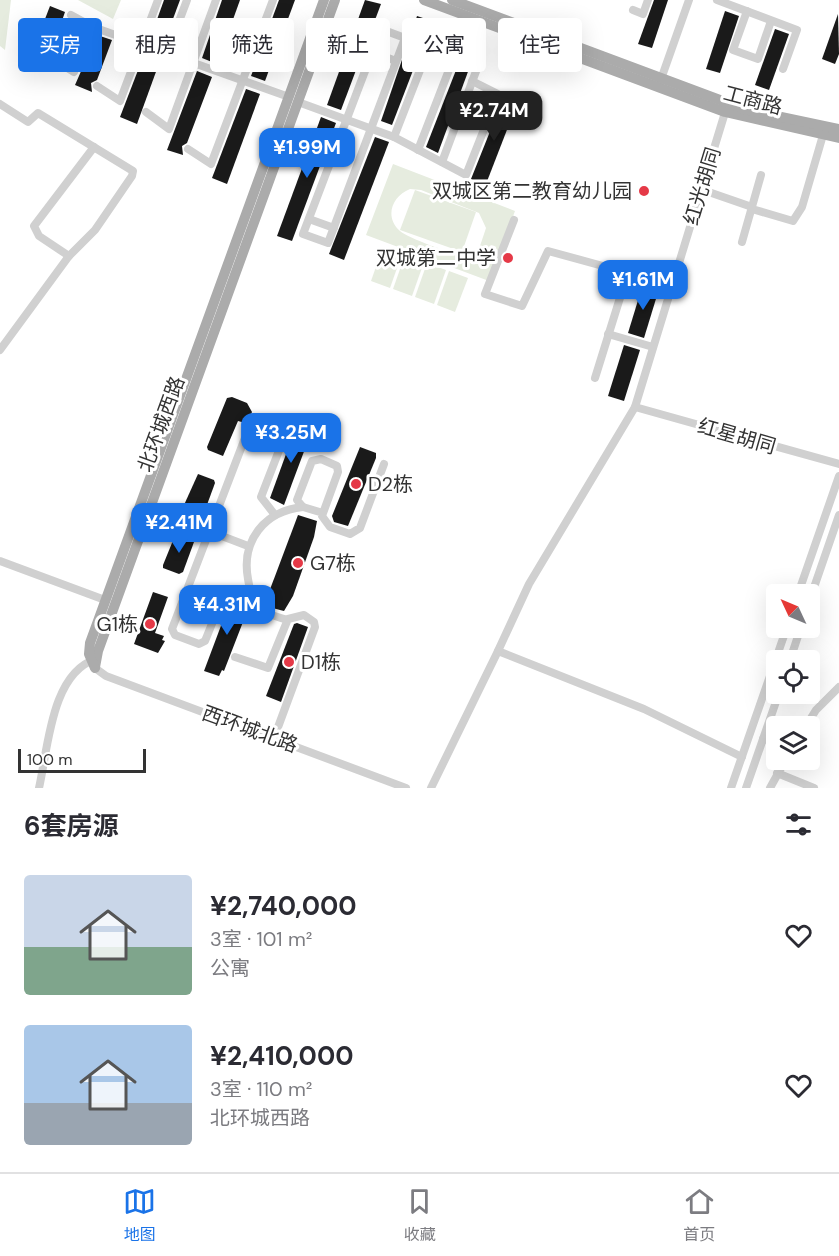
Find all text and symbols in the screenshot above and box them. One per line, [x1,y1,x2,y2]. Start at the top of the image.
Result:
chip: 买房 [18,18,102,72]
chip: 租房 [114,18,198,72]
chip: 筛选 [210,18,294,72]
chip: 新上 [306,18,390,72]
chip: 公寓 [402,18,486,72]
chip: 住宅 [498,18,582,72]
street label: 工商路 [721,80,785,120]
pin: ¥2.74M [445,91,543,142]
text: ¥2.74M [459,97,529,123]
pin: ¥1.99M [258,128,356,179]
text: ¥1.99M [273,134,341,160]
street label: 红光胡同 [678,144,726,228]
place label: 双城区第二教育幼儿园 [432,178,632,204]
marker: 双城区第二教育幼儿园 [637,184,651,198]
place label: 双城第二中学 [376,245,496,271]
marker: 双城第二中学 [501,251,515,265]
pin: ¥1.61M [594,260,692,311]
text: ¥1.61M [612,266,674,292]
street label: 北环城西路 [132,373,190,475]
street label: 红星胡同 [695,412,779,460]
pin: ¥3.25M [242,413,340,464]
text: ¥3.25M [255,419,327,445]
place label: D2栋 [368,471,413,497]
marker: D2栋 [349,477,363,491]
pin: ¥2.41M [130,503,228,554]
text: ¥2.41M [145,509,213,535]
place label: G7栋 [310,550,356,576]
marker: G7栋 [291,556,305,570]
north arrow [766,584,820,638]
map controls [766,584,820,770]
pin: ¥4.31M [178,585,276,636]
text: ¥4.31M [193,591,261,617]
place label: G1栋 [97,611,138,637]
marker: G1栋 [143,617,157,631]
place label: D1栋 [301,649,341,675]
button: locate [766,650,820,704]
marker: D1栋 [282,655,296,669]
street label: 西环城北路 [199,700,301,758]
button: layers [766,716,820,770]
scale bar [18,746,146,774]
text: 100 m [27,749,72,770]
icon: filters [782,808,815,841]
text: 6套房源 [24,809,118,843]
text: ¥2,740,000 [210,889,357,923]
icon: home [72,899,144,971]
icon: heart [782,919,815,952]
text: 3室 · 101 m² [210,926,312,952]
text: 公寓 [210,955,250,981]
text: ¥2,410,000 [210,1039,354,1073]
icon: home [72,1049,144,1121]
icon: heart [782,1069,815,1102]
text: 3室 · 110 m² [210,1076,312,1102]
text: 北环城西路 [210,1105,310,1131]
tab: 地图 [123,1185,156,1245]
tab: 收藏 [403,1185,436,1245]
tab: 首页 [683,1185,716,1245]

